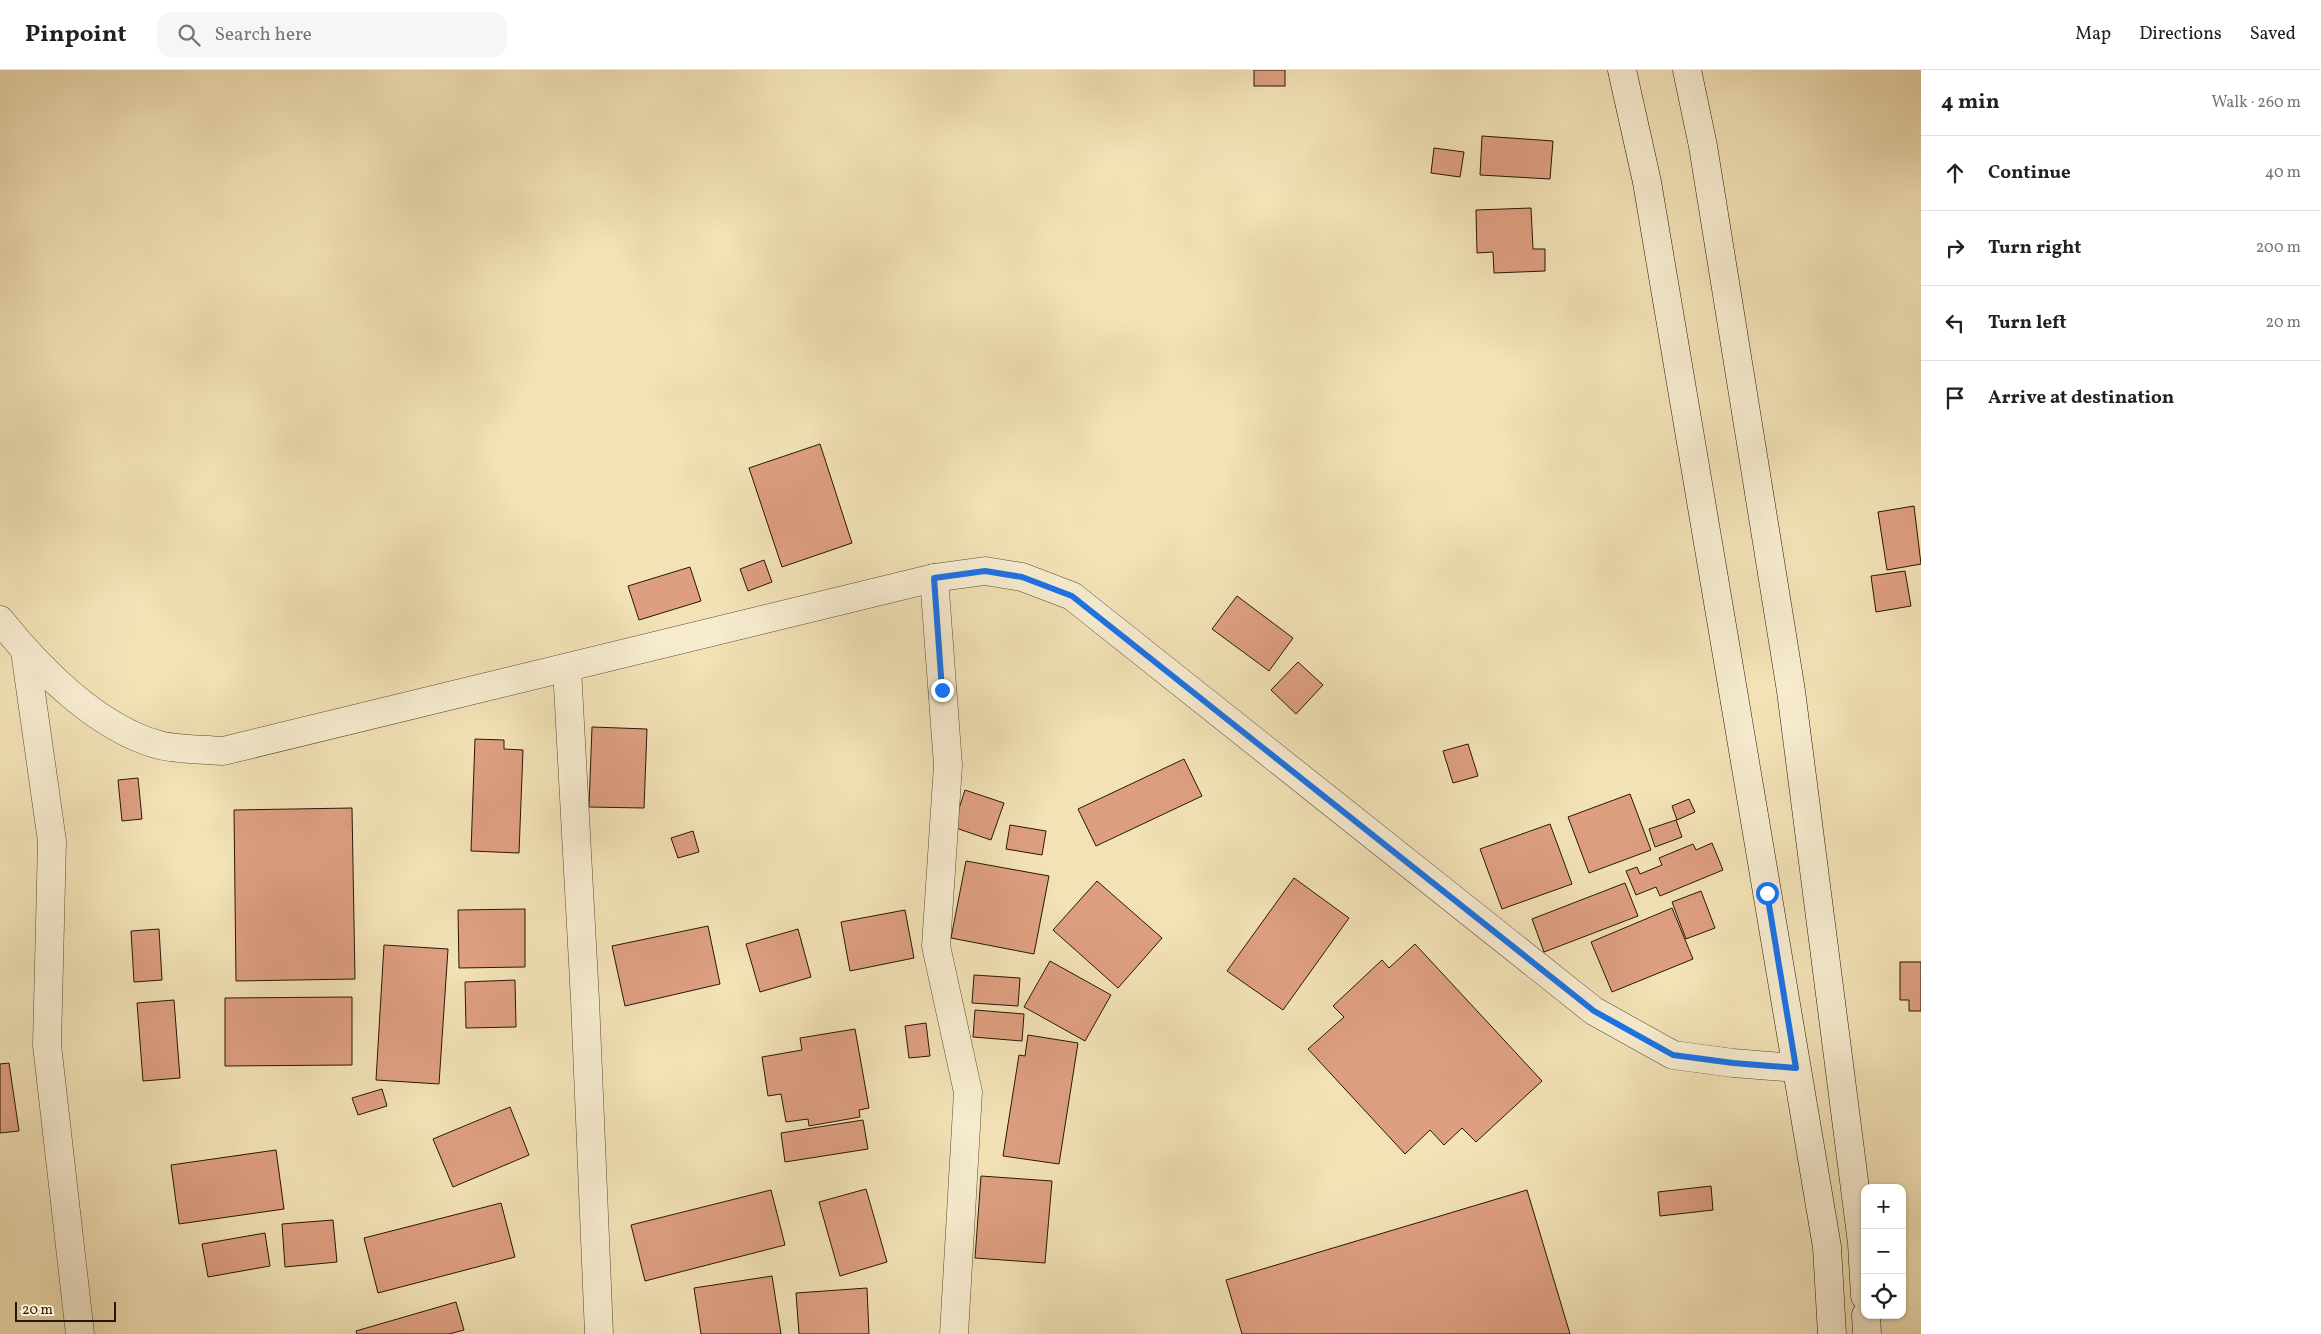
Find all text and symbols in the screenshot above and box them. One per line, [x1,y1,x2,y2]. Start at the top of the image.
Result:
search box [157,12,507,57]
text: Pinpoint [25,18,127,52]
icon: search [175,21,203,49]
text: Search here [215,22,312,48]
text: Map [2075,22,2111,47]
text: Directions [2139,22,2222,47]
text: Saved [2250,22,2296,47]
text: 4 min [1941,88,2000,117]
text: Walk · 260 m [2211,92,2301,114]
icon: ahead [1941,159,1969,187]
text: Continue [1988,160,2071,186]
text: 40 m [2265,162,2301,184]
icon: right [1941,234,1969,262]
text: Turn right [1988,235,2081,261]
text: 200 m [2256,237,2301,259]
icon: left [1941,309,1969,337]
text: Turn left [1988,310,2067,336]
text: 20 m [2266,312,2301,334]
icon: arrive [1941,384,1969,412]
text: Arrive at destination [1988,385,2174,411]
route end [931,679,954,702]
route start [1756,882,1779,905]
map controls [1861,1184,1906,1319]
button: + [1861,1184,1906,1229]
button: − [1861,1229,1906,1274]
button: locate [1861,1274,1906,1319]
scale bar [15,1299,116,1322]
text: 20 m [22,1301,53,1320]

